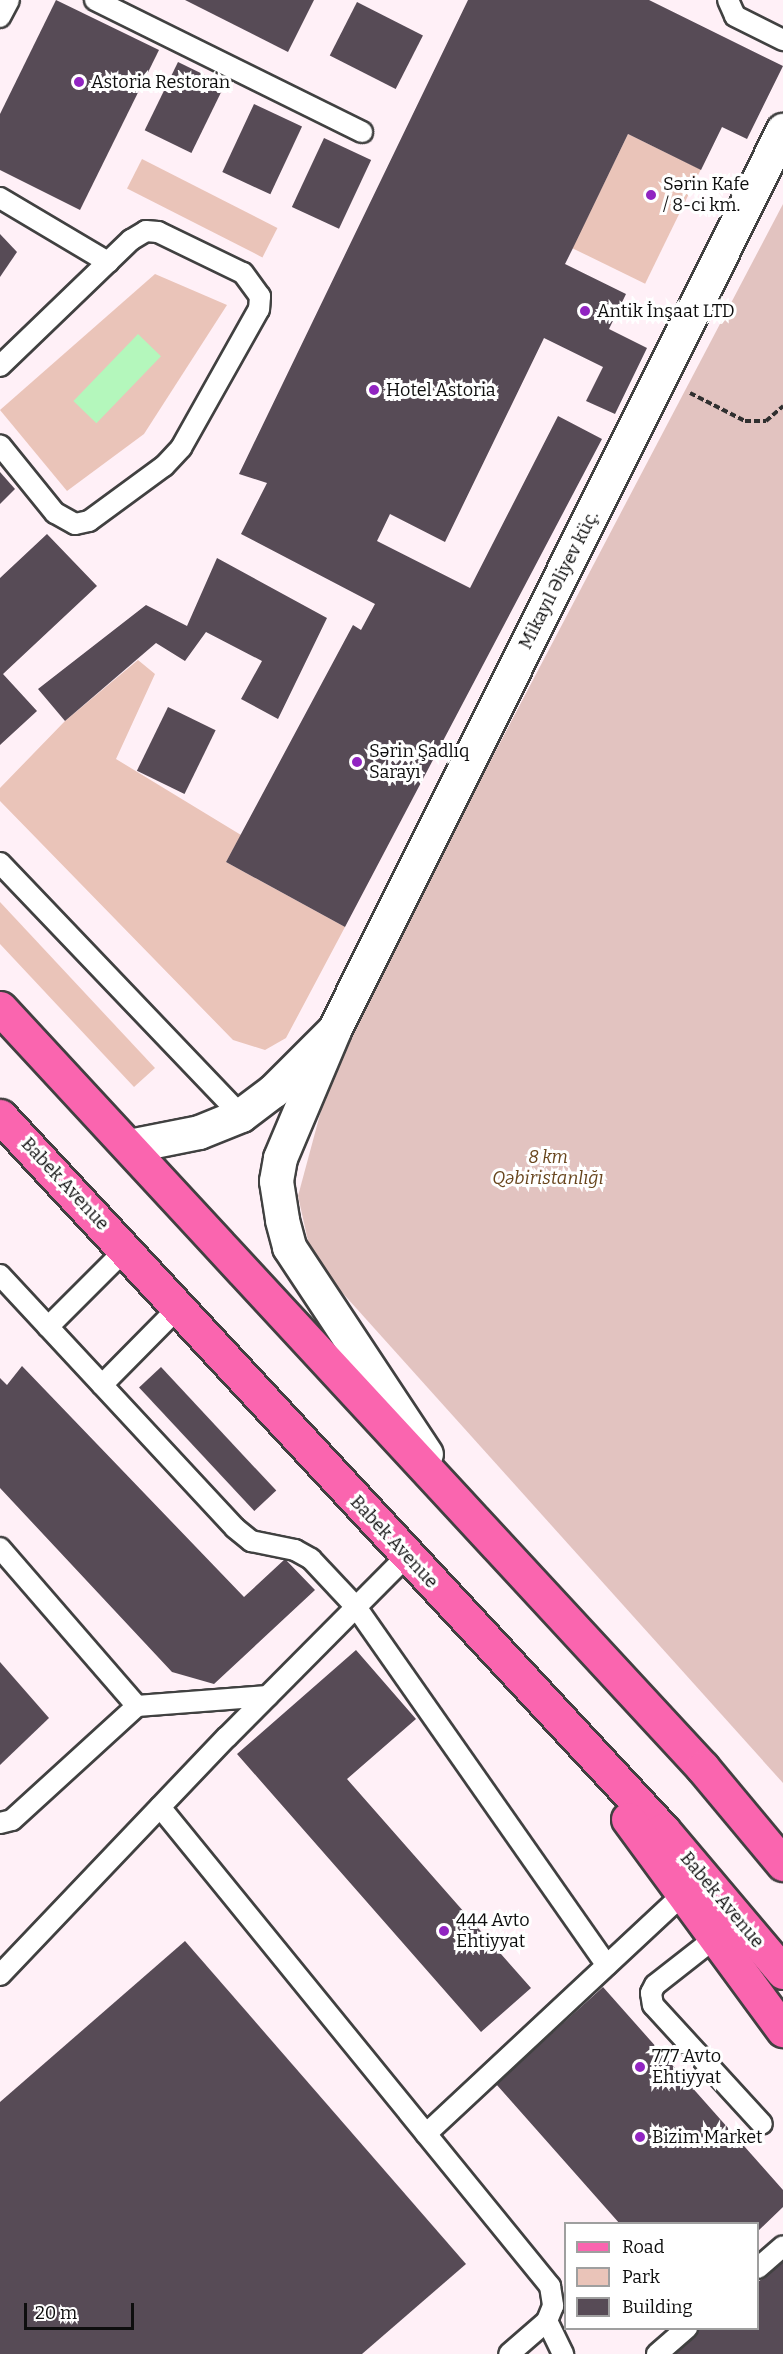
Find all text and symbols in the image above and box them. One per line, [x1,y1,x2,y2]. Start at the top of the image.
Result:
place label: Astoria Restoran [91,71,230,93]
marker: Astoria Restoran [72,75,86,89]
place label: Sərin Kafe / 8-ci km. [663,174,749,216]
marker: Sərin Kafe / 8-ci km. [644,188,658,202]
place label: Antik İnşaat LTD [597,300,735,322]
marker: Antik İnşaat LTD [578,304,592,318]
place label: Hotel Astoria [386,379,496,401]
marker: Hotel Astoria [367,383,381,397]
street label: Mikayıl Əliyev küç. [515,507,603,653]
place label: Sərin Şadlıq Sarayı [369,741,469,783]
marker: Sərin Şadlıq Sarayı [350,755,364,769]
street label: Babek Avenue [17,1133,113,1235]
park label: 8 km Qəbiristanlığı [492,1147,604,1190]
street label: Babek Avenue [346,1491,442,1593]
street label: Babek Avenue [676,1848,768,1952]
place label: 444 Avto Ehtiyyat [456,1910,529,1952]
marker: 444 Avto Ehtiyyat [437,1924,451,1938]
place label: 777 Avto Ehtiyyat [652,2046,721,2088]
marker: 777 Avto Ehtiyyat [633,2060,647,2074]
place label: Bizim Market [652,2126,763,2148]
marker: Bizim Market [633,2130,647,2144]
legend [564,2222,759,2330]
text: Road [622,2236,664,2258]
text: Park [622,2266,660,2288]
scale bar [27,2291,136,2329]
text: Building [622,2296,693,2318]
text: 20 m [35,2302,77,2324]

